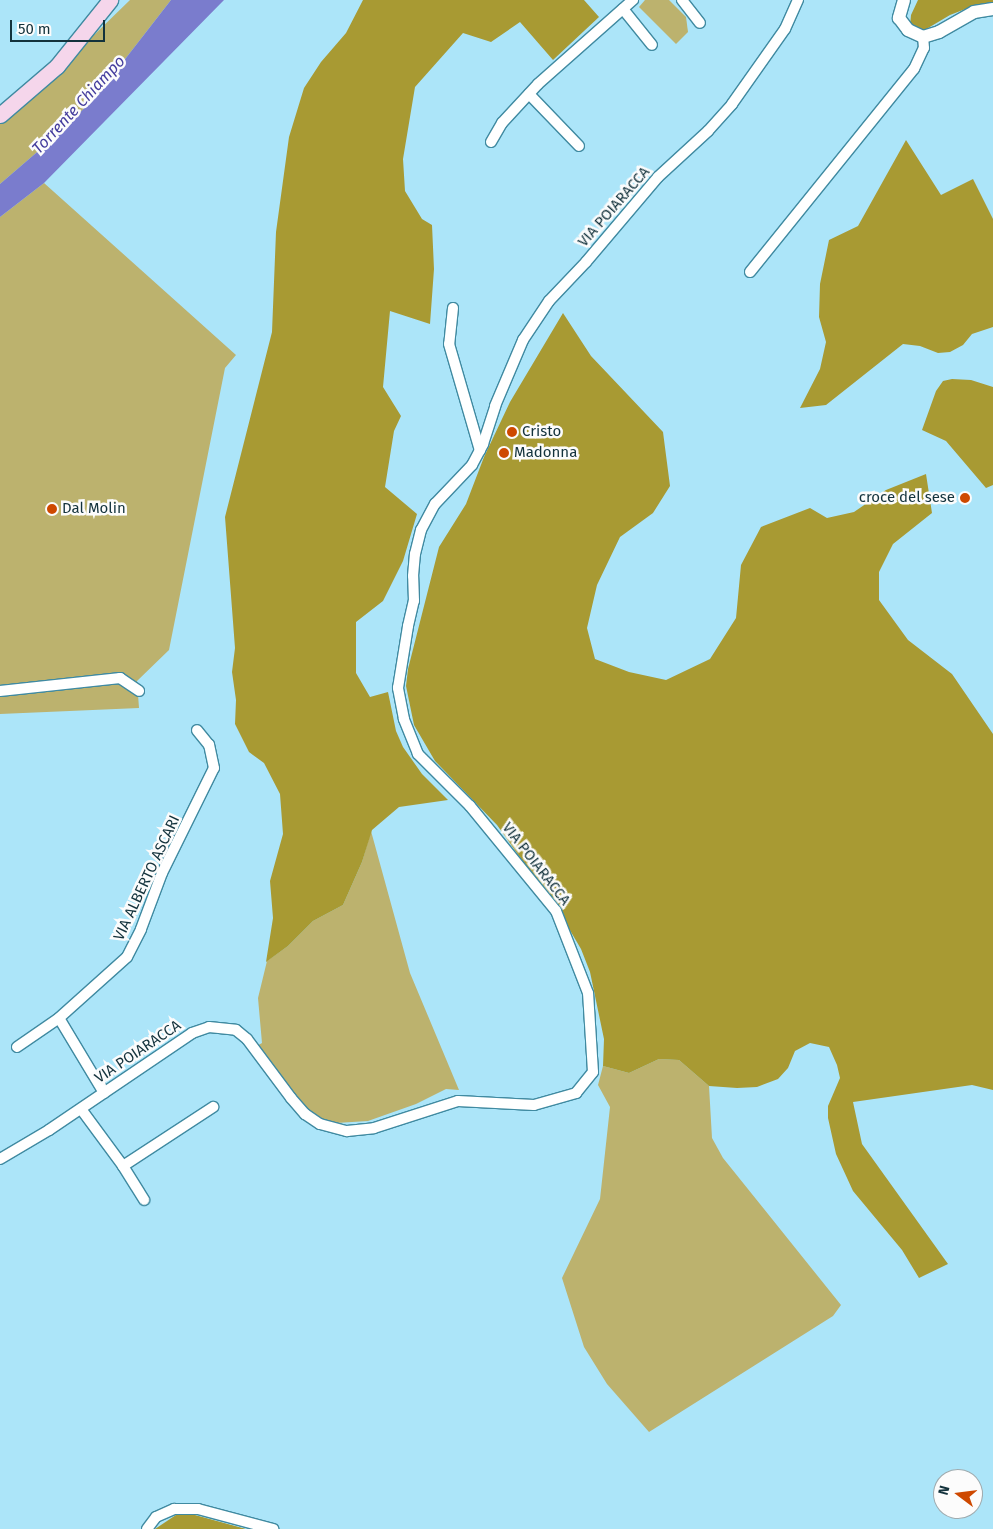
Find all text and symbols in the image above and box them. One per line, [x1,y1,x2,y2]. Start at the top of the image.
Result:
scale bar [12,10,108,42]
text: 50 m [18,20,51,38]
water label: Torrente Chiampo [29,52,129,158]
street label: VIA POIARACCA [574,163,654,251]
place label: Cristo [522,423,561,441]
marker: Cristo [506,426,518,438]
place label: Madonna [514,444,577,462]
marker: Madonna [498,447,510,459]
place label: croce del sese [859,489,955,507]
marker: croce del sese [959,492,971,504]
place label: Dal Molin [62,500,126,518]
marker: Dal Molin [46,503,58,515]
street label: VIA ALBERTO ASCARI [110,812,184,944]
street label: VIA POIARACCA [498,819,574,909]
street label: VIA POIARACCA [91,1017,185,1087]
north arrow [933,1469,983,1519]
text: N [935,1484,953,1497]

